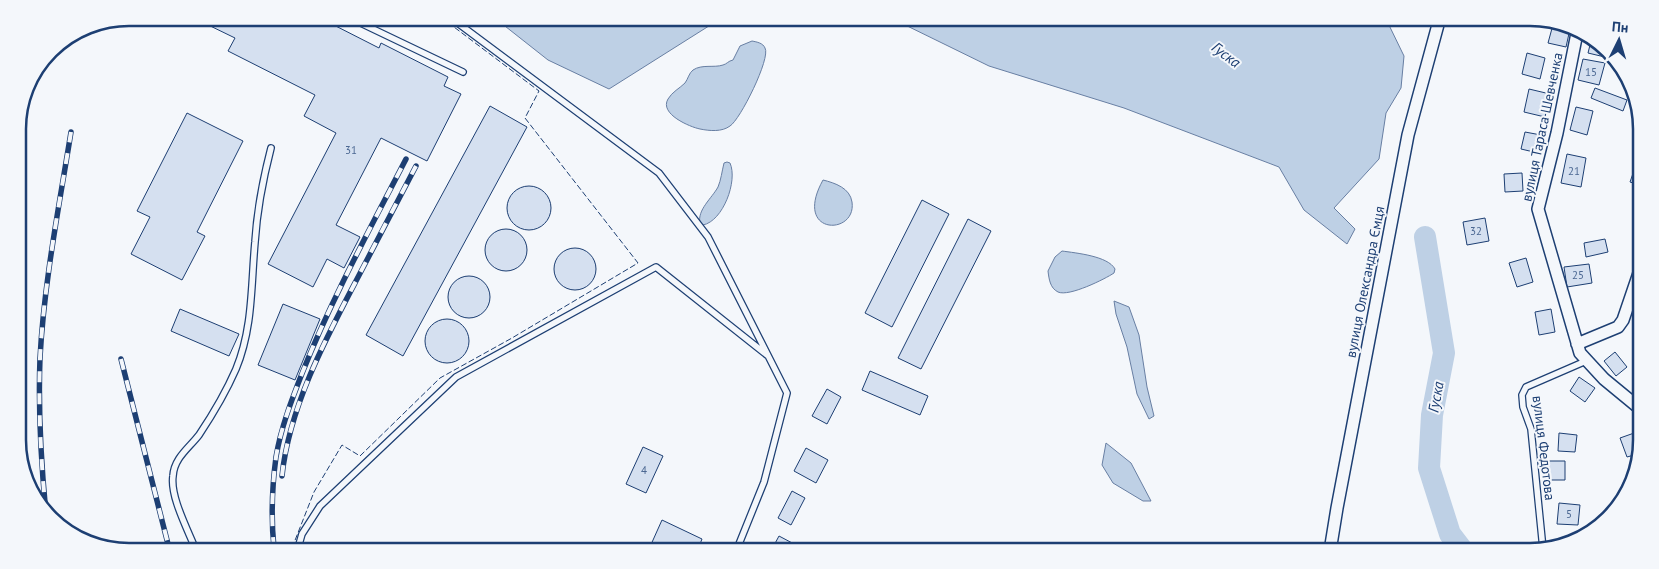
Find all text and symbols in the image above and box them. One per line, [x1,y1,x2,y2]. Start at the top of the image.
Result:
north arrow [1594,15,1644,65]
text: Пн [1611,17,1629,37]
water label: Гуска [1208,38,1245,72]
street label: вулиця Тараса Шевченка [1517,51,1567,203]
house number: 15 [1585,65,1597,79]
house number: 31 [345,143,357,157]
house number: 21 [1568,164,1580,178]
street label: вулиця Олександра Ємця [1341,205,1389,359]
house number: 32 [1470,224,1482,238]
house number: 25 [1572,268,1584,282]
water label: Гуска [1423,379,1448,414]
street label: вулиця Федотова [1529,395,1559,501]
house number: 4 [641,463,647,477]
house number: 5 [1566,507,1572,521]

